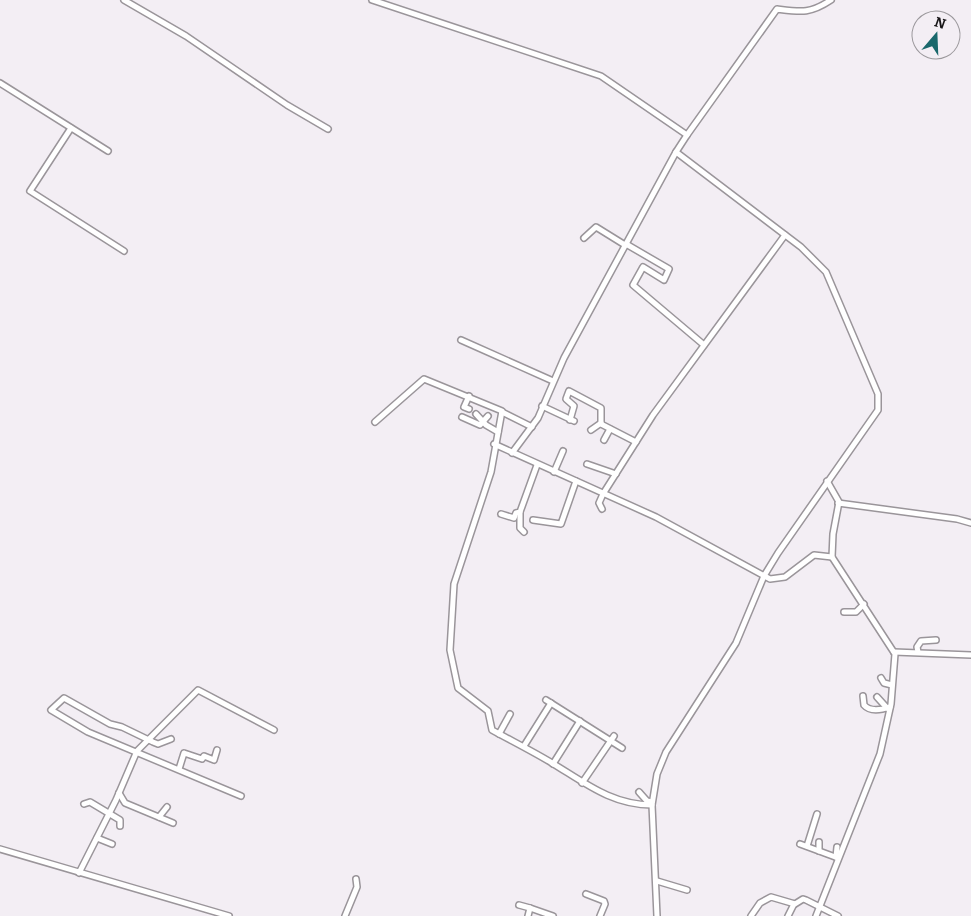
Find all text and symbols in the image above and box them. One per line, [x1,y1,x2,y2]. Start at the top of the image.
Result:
north arrow [911,10,961,60]
text: N [932,13,948,33]

